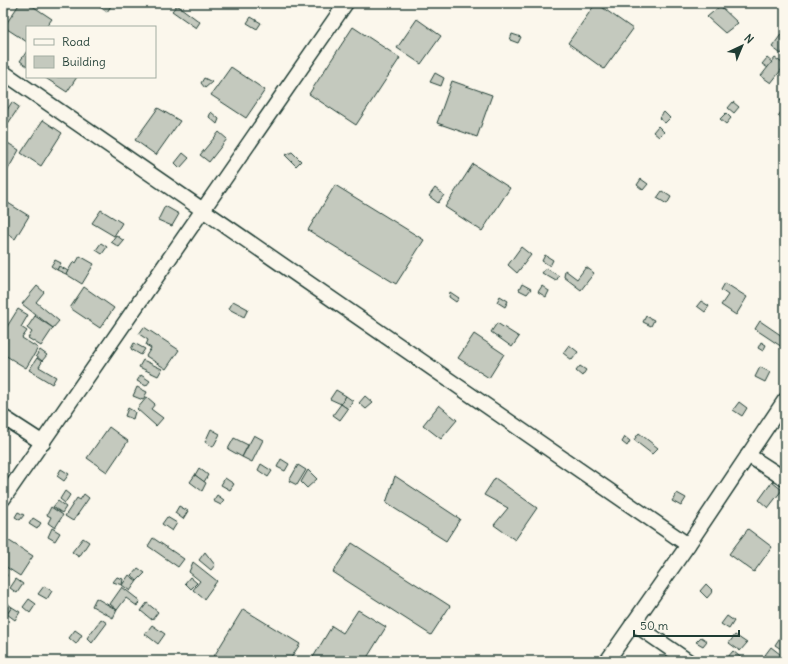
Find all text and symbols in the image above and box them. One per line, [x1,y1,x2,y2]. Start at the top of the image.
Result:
legend [26,26,156,78]
north arrow [722,26,762,66]
text: N [741,31,757,46]
text: Road [62,34,90,49]
text: Building [62,54,106,69]
scale bar [634,612,739,638]
text: 50 m [640,618,669,633]

